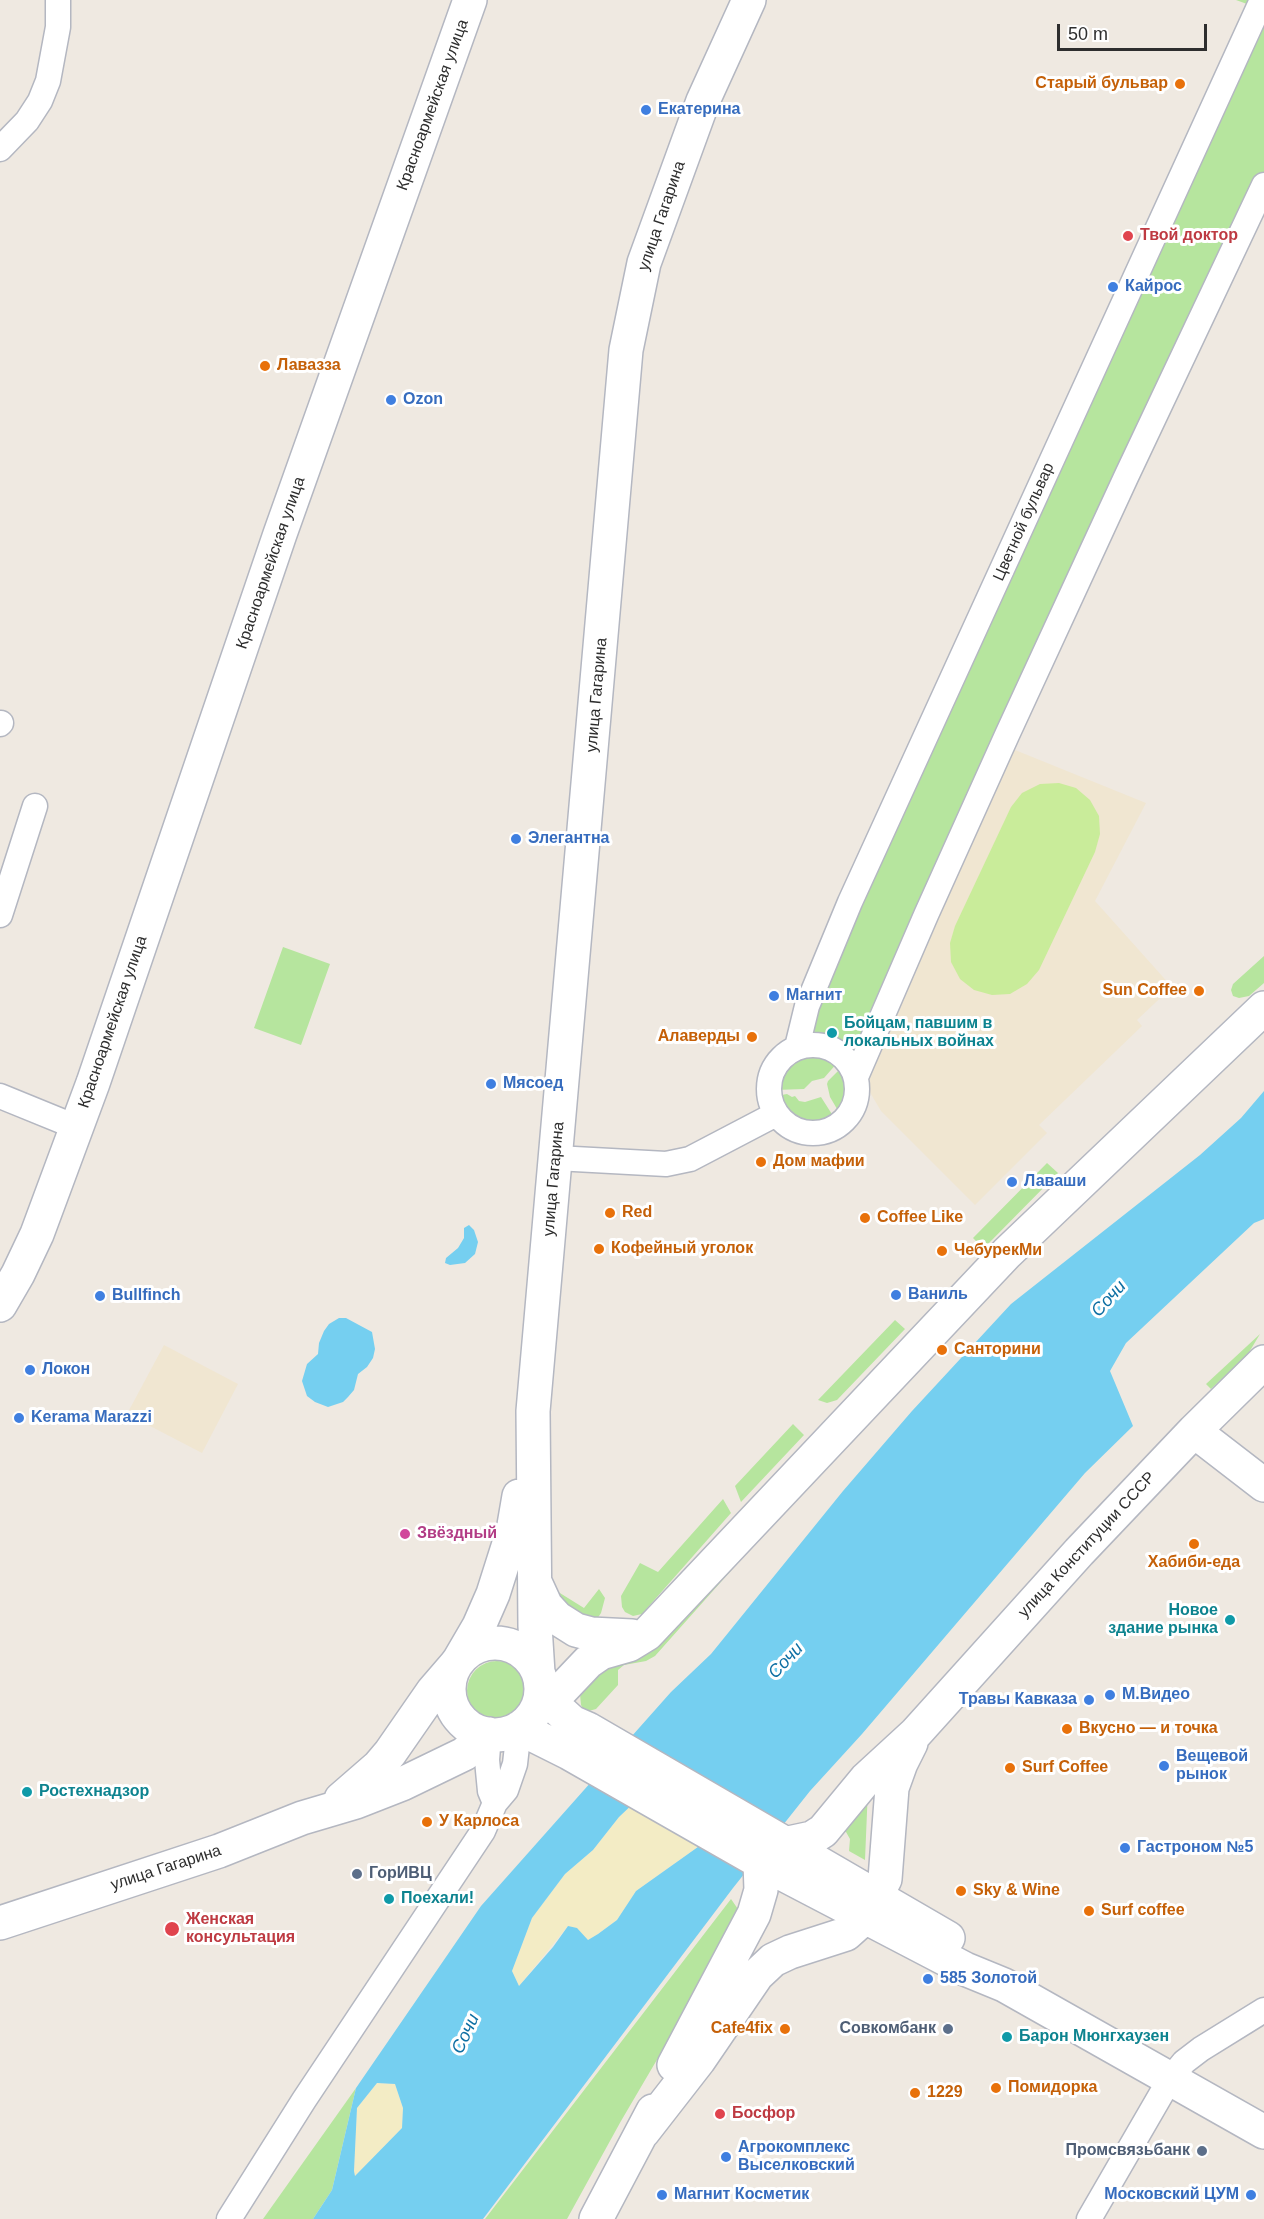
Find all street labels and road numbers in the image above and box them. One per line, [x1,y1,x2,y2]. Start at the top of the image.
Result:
street label: Красноармейская улица [393,17,473,193]
street label: улица Гагарина [634,158,690,274]
street label: Цветной бульвар [989,460,1059,584]
street label: Красноармейская улица [232,474,310,652]
street label: улица Гагарина [582,637,612,753]
street label: Красноармейская улица [74,933,152,1111]
street label: улица Гагарина [539,1121,569,1237]
street label: улица Конституции СССР [1014,1468,1160,1622]
street label: улица Гагарина [108,1841,224,1895]

